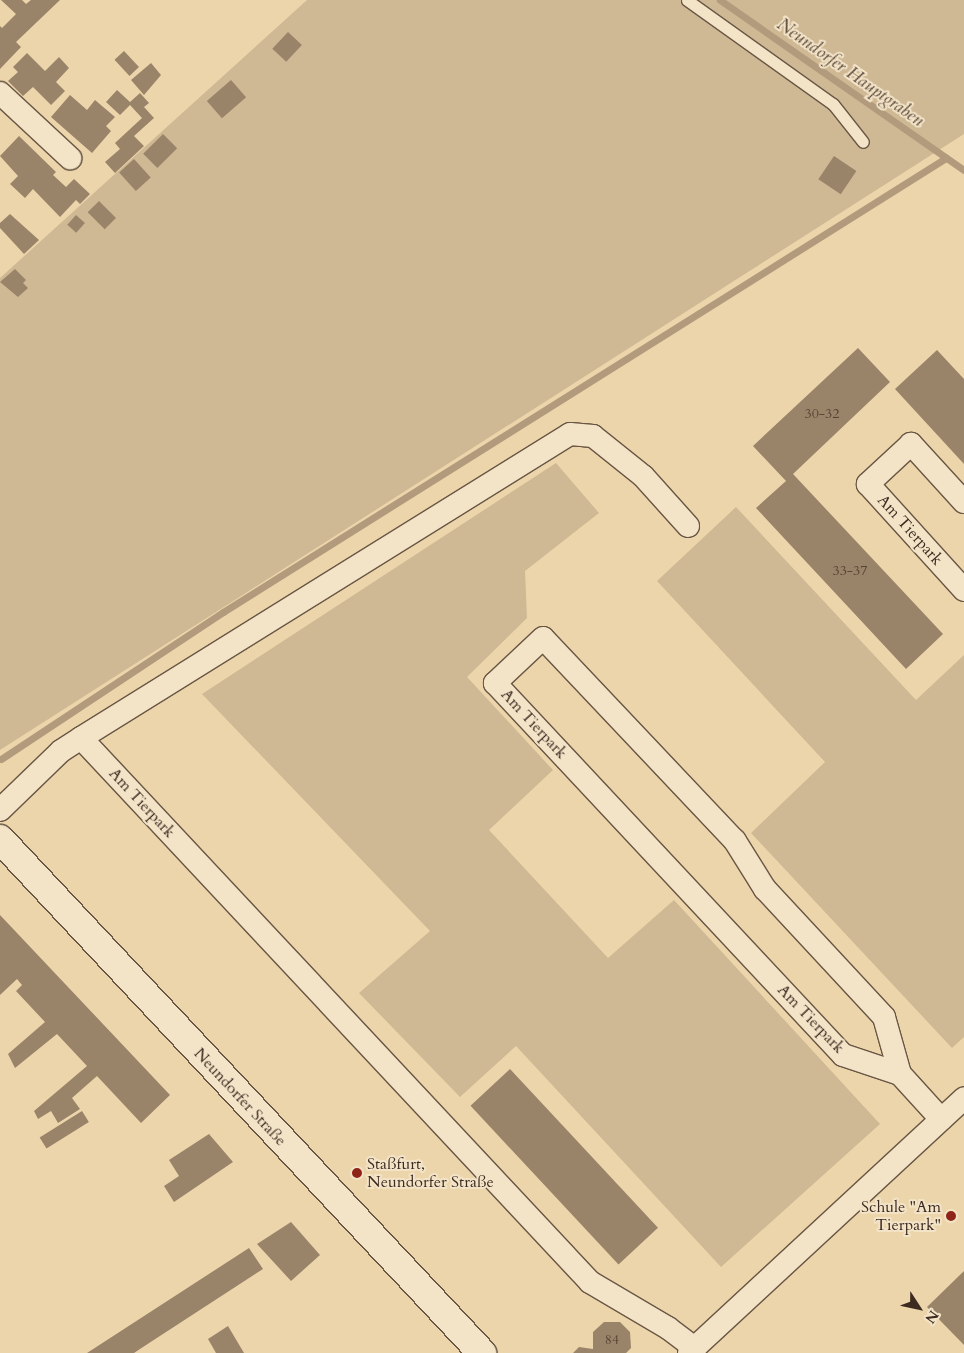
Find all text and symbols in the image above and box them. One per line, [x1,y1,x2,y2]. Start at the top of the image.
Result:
water label: Neundorfer Hauptgraben [772,14,928,132]
house number: 30-32 [805,406,839,422]
street label: Am Tierpark [873,491,947,569]
house number: 33-37 [833,563,867,579]
street label: Am Tierpark [497,685,571,763]
street label: Am Tierpark [105,764,179,842]
street label: Am Tierpark [773,981,849,1057]
street label: Neundorfer Straße [190,1044,290,1150]
place label: Staßfurt, Neundorfer Straße [367,1154,494,1192]
marker: Staßfurt, Neundorfer Straße [351,1167,363,1179]
place label: Schule "Am Tierpark" [861,1197,941,1235]
marker: Schule "Am Tierpark" [945,1210,957,1222]
north arrow [894,1283,944,1333]
text: N [920,1306,943,1327]
house number: 84 [605,1332,619,1348]

